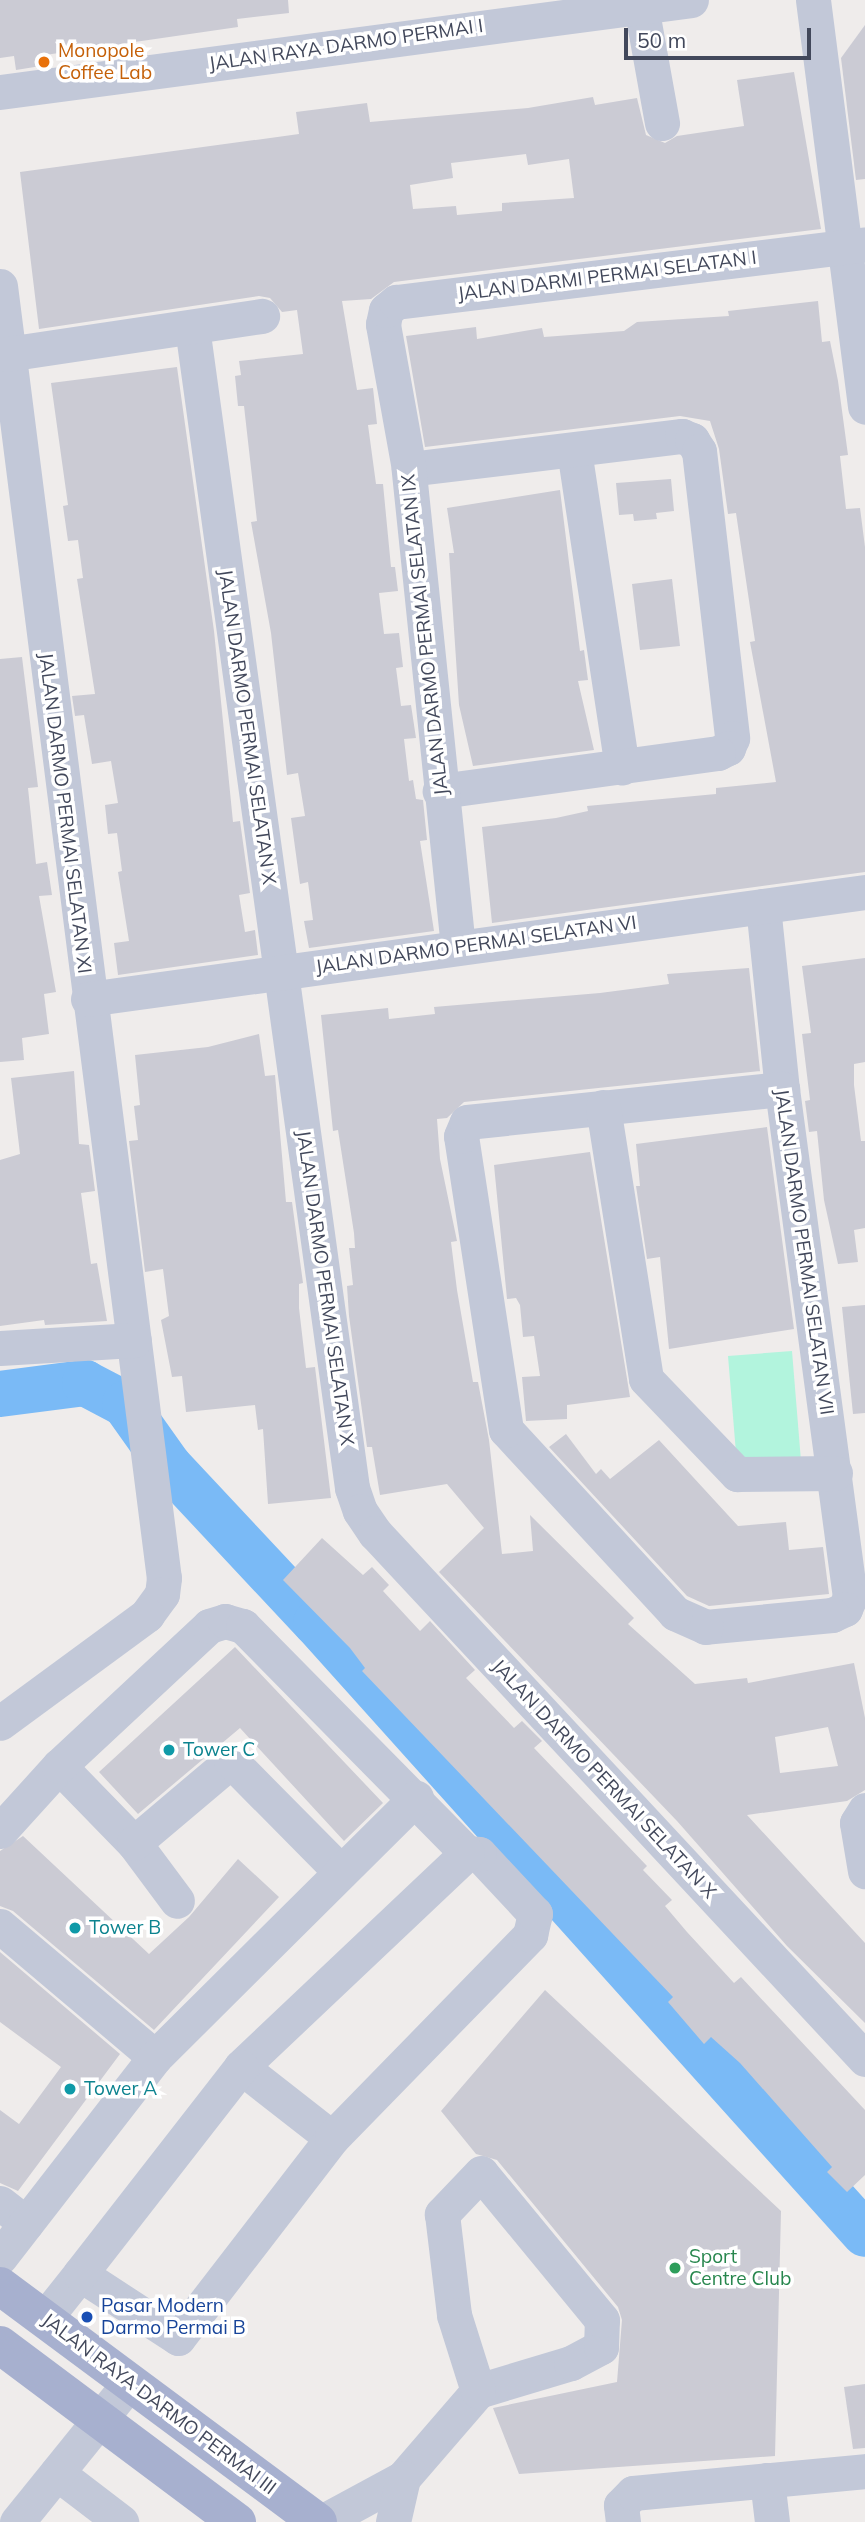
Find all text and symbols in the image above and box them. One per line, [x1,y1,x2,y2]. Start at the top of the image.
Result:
street label: JALAN RAYA DARMO PERMAI I [207,14,485,76]
scale bar [627,14,814,58]
text: 50 m [637,27,686,53]
place label: Monopole Coffee Lab [58,40,152,84]
marker: Monopole Coffee Lab [36,54,52,70]
street label: JALAN DARMI PERMAI SELATAN I [456,246,758,306]
street label: JALAN DARMO PERMAI SELATAN IX [397,473,453,797]
street label: JALAN DARMO PERMAI SELATAN X [214,568,280,886]
street label: JALAN DARMO PERMAI SELATAN XI [34,651,96,975]
street label: JALAN DARMO PERMAI SELATAN VI [314,911,638,979]
street label: JALAN DARMO PERMAI SELATAN VII [770,1088,838,1416]
street label: JALAN DARMO PERMAI SELATAN X [292,1129,358,1447]
street label: JALAN DARMO PERMAI SELATAN X [487,1655,721,1903]
place label: Tower C [183,1739,255,1761]
marker: Tower C [161,1742,177,1758]
place label: Tower B [89,1917,161,1939]
marker: Tower B [67,1920,83,1936]
place label: Tower A [84,2078,157,2100]
marker: Tower A [62,2081,78,2097]
place label: Sport Centre Club [689,2246,791,2290]
marker: Sport Centre Club [667,2260,683,2276]
place label: Pasar Modern Darmo Permai B [101,2295,246,2339]
street label: JALAN RAYA DARMO PERMAI III [38,2309,280,2499]
marker: Pasar Modern Darmo Permai B [79,2309,95,2325]

